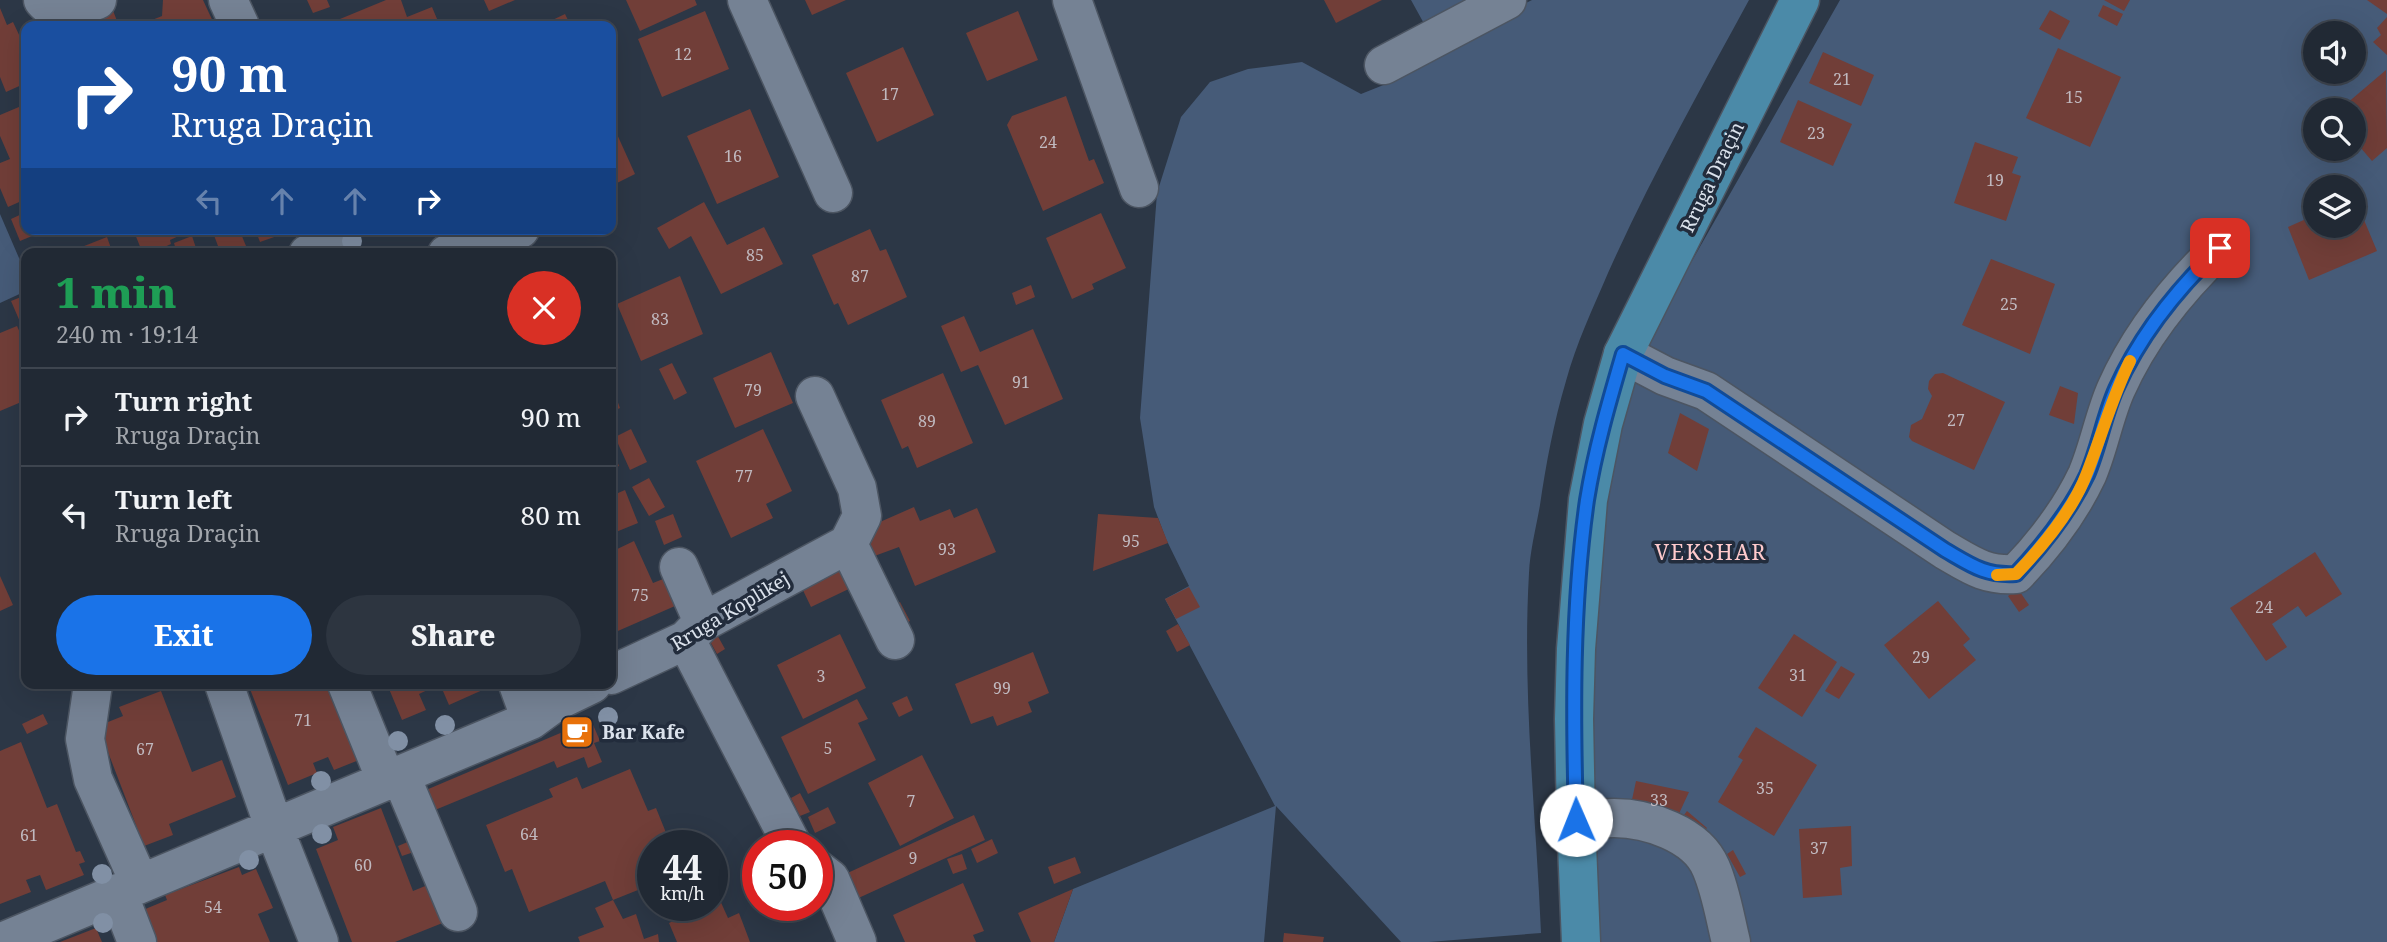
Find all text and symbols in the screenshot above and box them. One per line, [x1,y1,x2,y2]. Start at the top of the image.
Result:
map controls [2303,21,2366,238]
button: sound [2303,21,2366,84]
text: 90 m [171,40,287,106]
house number: 12 [674,43,692,65]
icon: right [56,49,147,140]
house number: 21 [1833,68,1851,90]
house number: 17 [881,83,899,105]
house number: 15 [2065,86,2083,108]
button: search [2303,98,2366,161]
text: Rruga Draçin [171,103,373,146]
street label: Rruga Draçin [1674,117,1750,237]
house number: 23 [1807,122,1825,144]
house number: 24 [1039,131,1057,153]
house number: 16 [724,145,742,167]
house number: 19 [1986,169,2004,191]
button: layers [2303,175,2366,238]
icon: left [190,182,228,220]
icon: ahead [263,182,301,220]
icon: ahead [336,182,374,220]
icon: right [409,182,447,220]
pin [2190,218,2250,278]
icon: arrive [2201,229,2239,267]
house number: 85 [746,244,764,266]
text: 1 min [56,263,177,320]
house number: 87 [851,265,869,287]
button: close [507,271,581,345]
house number: 25 [2000,293,2018,315]
house number: 83 [651,308,669,330]
text: 240 m · 19:14 [56,318,198,350]
house number: 91 [1012,371,1030,393]
house number: 79 [744,379,762,401]
text: Turn right [115,383,252,419]
icon: right [56,398,94,436]
text: 90 m [521,399,581,435]
house number: 27 [1947,409,1965,431]
house number: 89 [918,410,936,432]
text: Rruga Draçin [115,419,260,451]
house number: 77 [735,465,753,487]
text: Turn left [115,481,232,517]
icon: left [56,496,94,534]
text: 80 m [521,497,581,533]
text: Rruga Draçin [115,517,260,549]
house number: 95 [1122,530,1140,552]
house number: 93 [938,538,956,560]
district label: VEKSHAR [1655,538,1767,566]
street label: Rruga Koplikej [666,565,794,657]
house number: 75 [631,584,649,606]
button: Exit [56,595,312,675]
button: Share [326,595,581,675]
house number: 24 [2255,596,2273,618]
house number: 29 [1912,646,1930,668]
house number: 31 [1789,664,1807,686]
house number: 3 [817,665,826,687]
house number: 99 [993,677,1011,699]
house number: 71 [294,709,312,731]
cafe icon: Bar Kafe [558,713,596,751]
place label: Bar Kafe [602,719,685,745]
house number: 5 [824,737,832,759]
house number: 67 [136,738,154,760]
house number: 35 [1756,777,1774,799]
position arrow [1539,783,1613,857]
house number: 33 [1650,789,1668,811]
house number: 7 [907,790,916,812]
house number: 64 [520,823,538,845]
house number: 61 [20,824,38,846]
speed limit sign: 50 [742,830,833,921]
house number: 37 [1810,837,1828,859]
text: 44 [663,843,702,890]
house number: 9 [909,847,917,869]
house number: 60 [354,854,372,876]
text: km/h [660,881,705,905]
house number: 54 [204,896,222,918]

